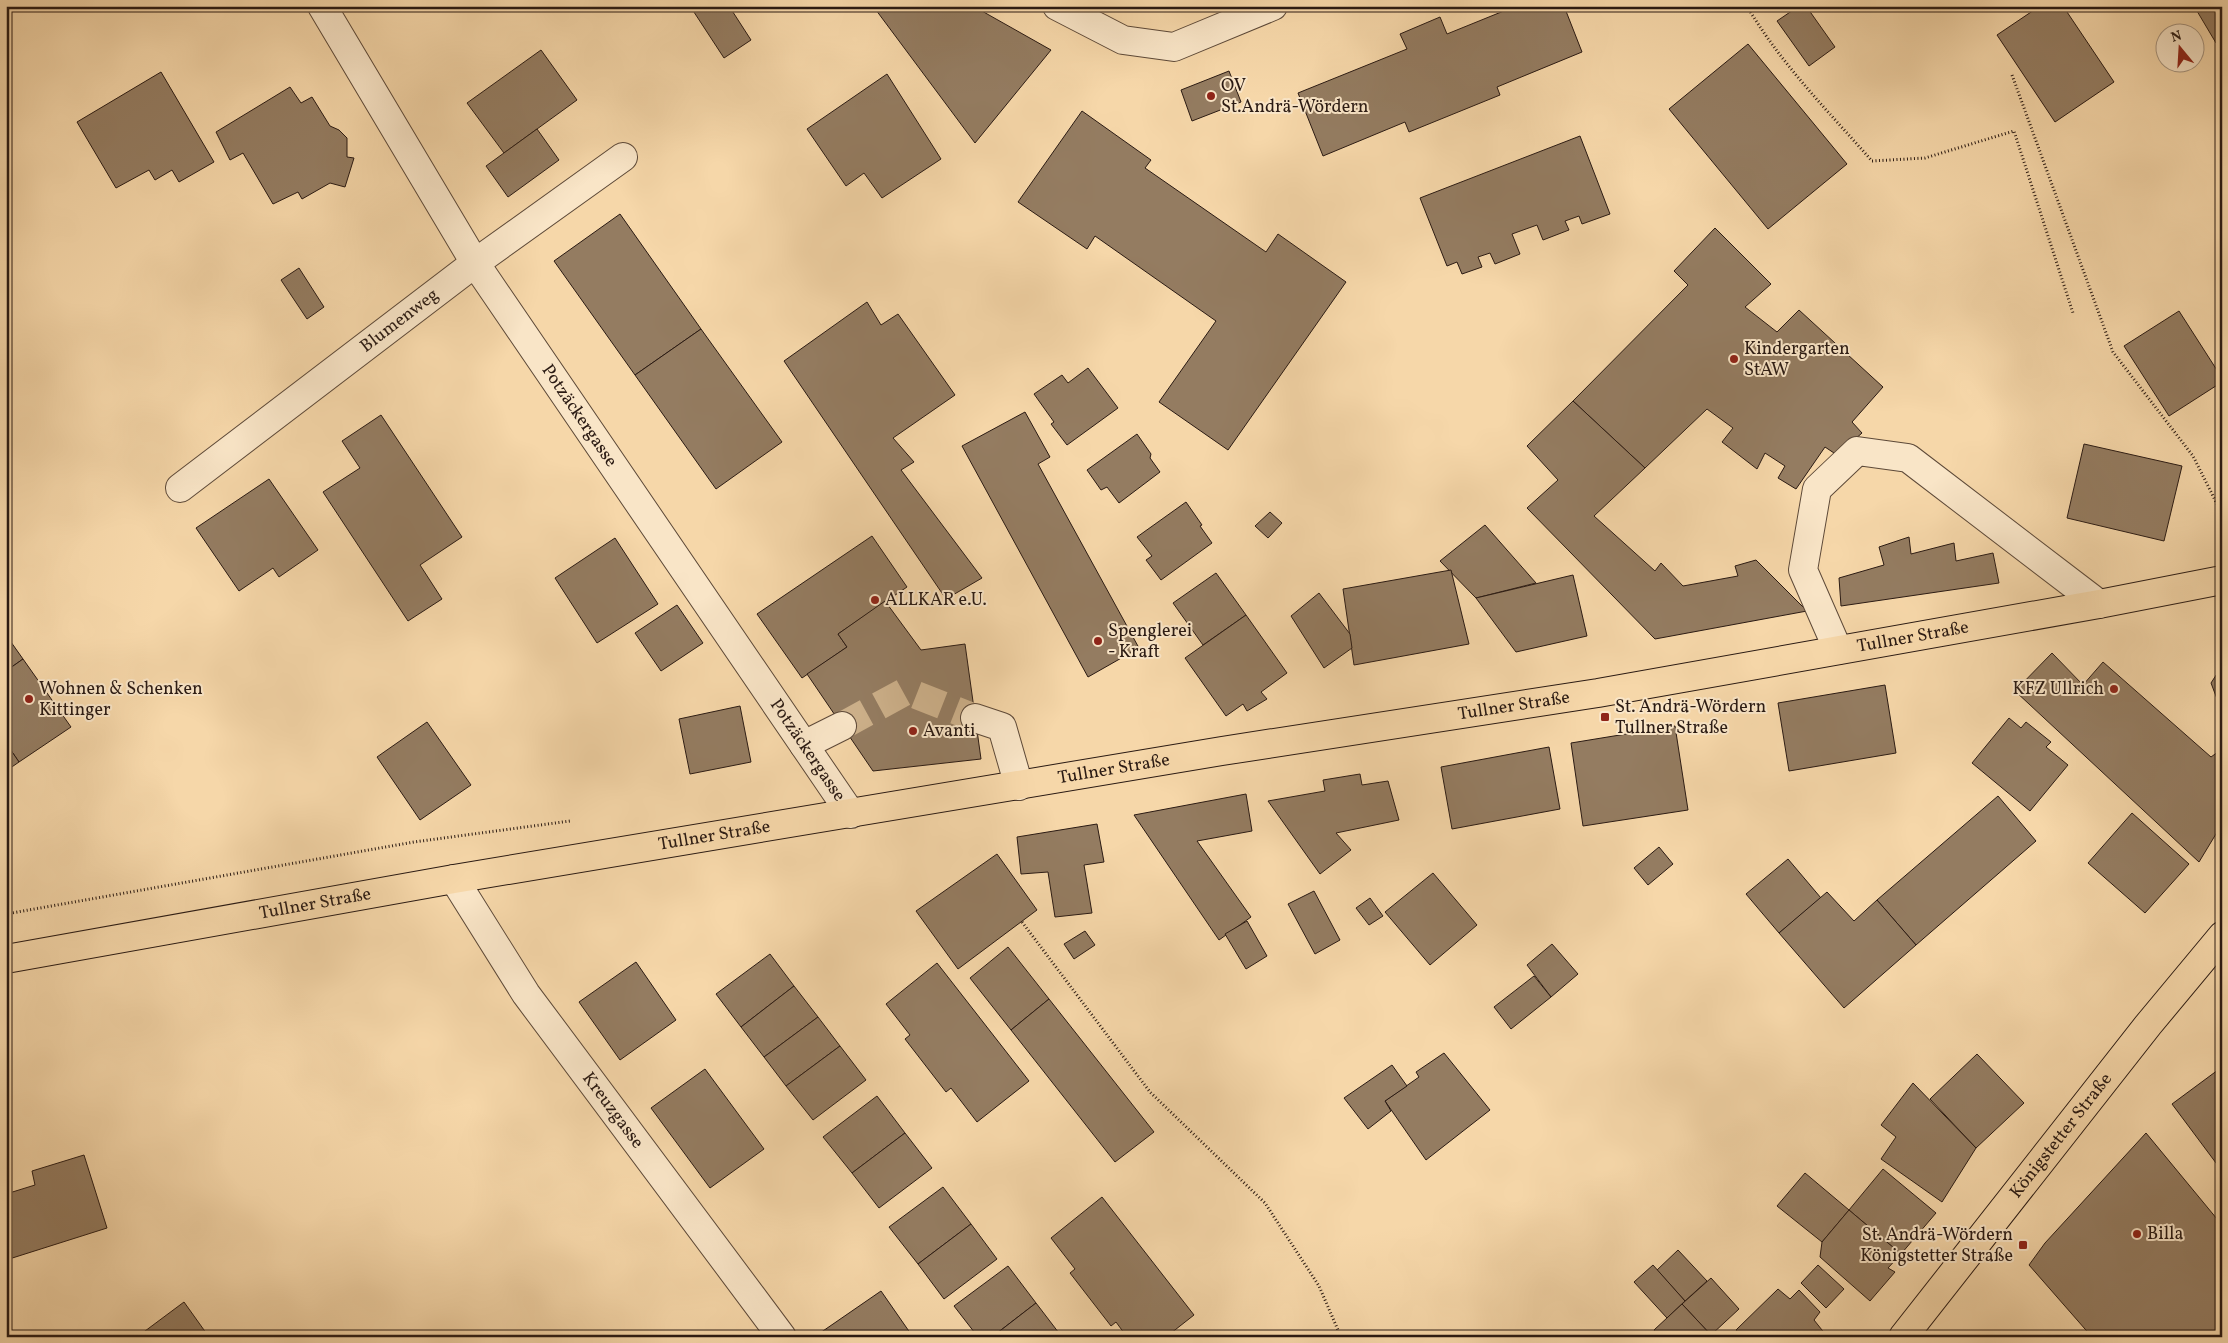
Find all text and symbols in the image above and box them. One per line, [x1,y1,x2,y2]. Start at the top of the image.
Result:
north arrow [2156,22,2206,72]
text: N [2169,26,2184,48]
place label: OV St.Andrä-Wördern [1221,74,1369,120]
marker: OV St.Andrä-Wördern [1205,90,1217,102]
street label: Blumenweg [355,283,444,359]
place label: Kindergarten StAW [1744,337,1850,383]
marker: Kindergarten StAW [1728,353,1740,365]
street label: Potzäckergasse [535,359,623,472]
place label: ALLKAR e.U. [885,588,987,613]
marker: ALLKAR e.U. [869,594,881,606]
street label: Tullner Straße [1855,615,1971,659]
place label: Spenglerei - Kraft [1108,619,1192,665]
marker: Spenglerei - Kraft [1092,635,1104,647]
place label: Wohnen & Schenken Kittinger [39,677,203,723]
place label: KFZ Ullrich [2013,677,2104,702]
marker: KFZ Ullrich [2108,683,2120,695]
street label: Tullner Straße [1456,685,1572,727]
marker: Wohnen & Schenken Kittinger [23,693,35,705]
street label: Potzäckergasse [764,694,851,807]
place label: St. Andrä-Wördern Tullner Straße [1615,695,1766,741]
marker: St. Andrä-Wördern Tullner Straße [1599,711,1611,723]
place label: Avanti [923,719,976,744]
marker: Avanti [907,725,919,737]
street label: Tullner Straße [1056,747,1172,791]
street label: Tullner Straße [656,814,772,857]
street label: Tullner Straße [257,882,373,926]
street label: Kreuzgasse [576,1067,650,1154]
street label: Königstetter Straße [2004,1068,2118,1204]
place label: Billa [2147,1222,2183,1247]
place label: St. Andrä-Wördern Königstetter Straße [1860,1223,2013,1269]
marker: Billa [2131,1228,2143,1240]
marker: St. Andrä-Wördern Königstetter Straße [2017,1239,2029,1251]

